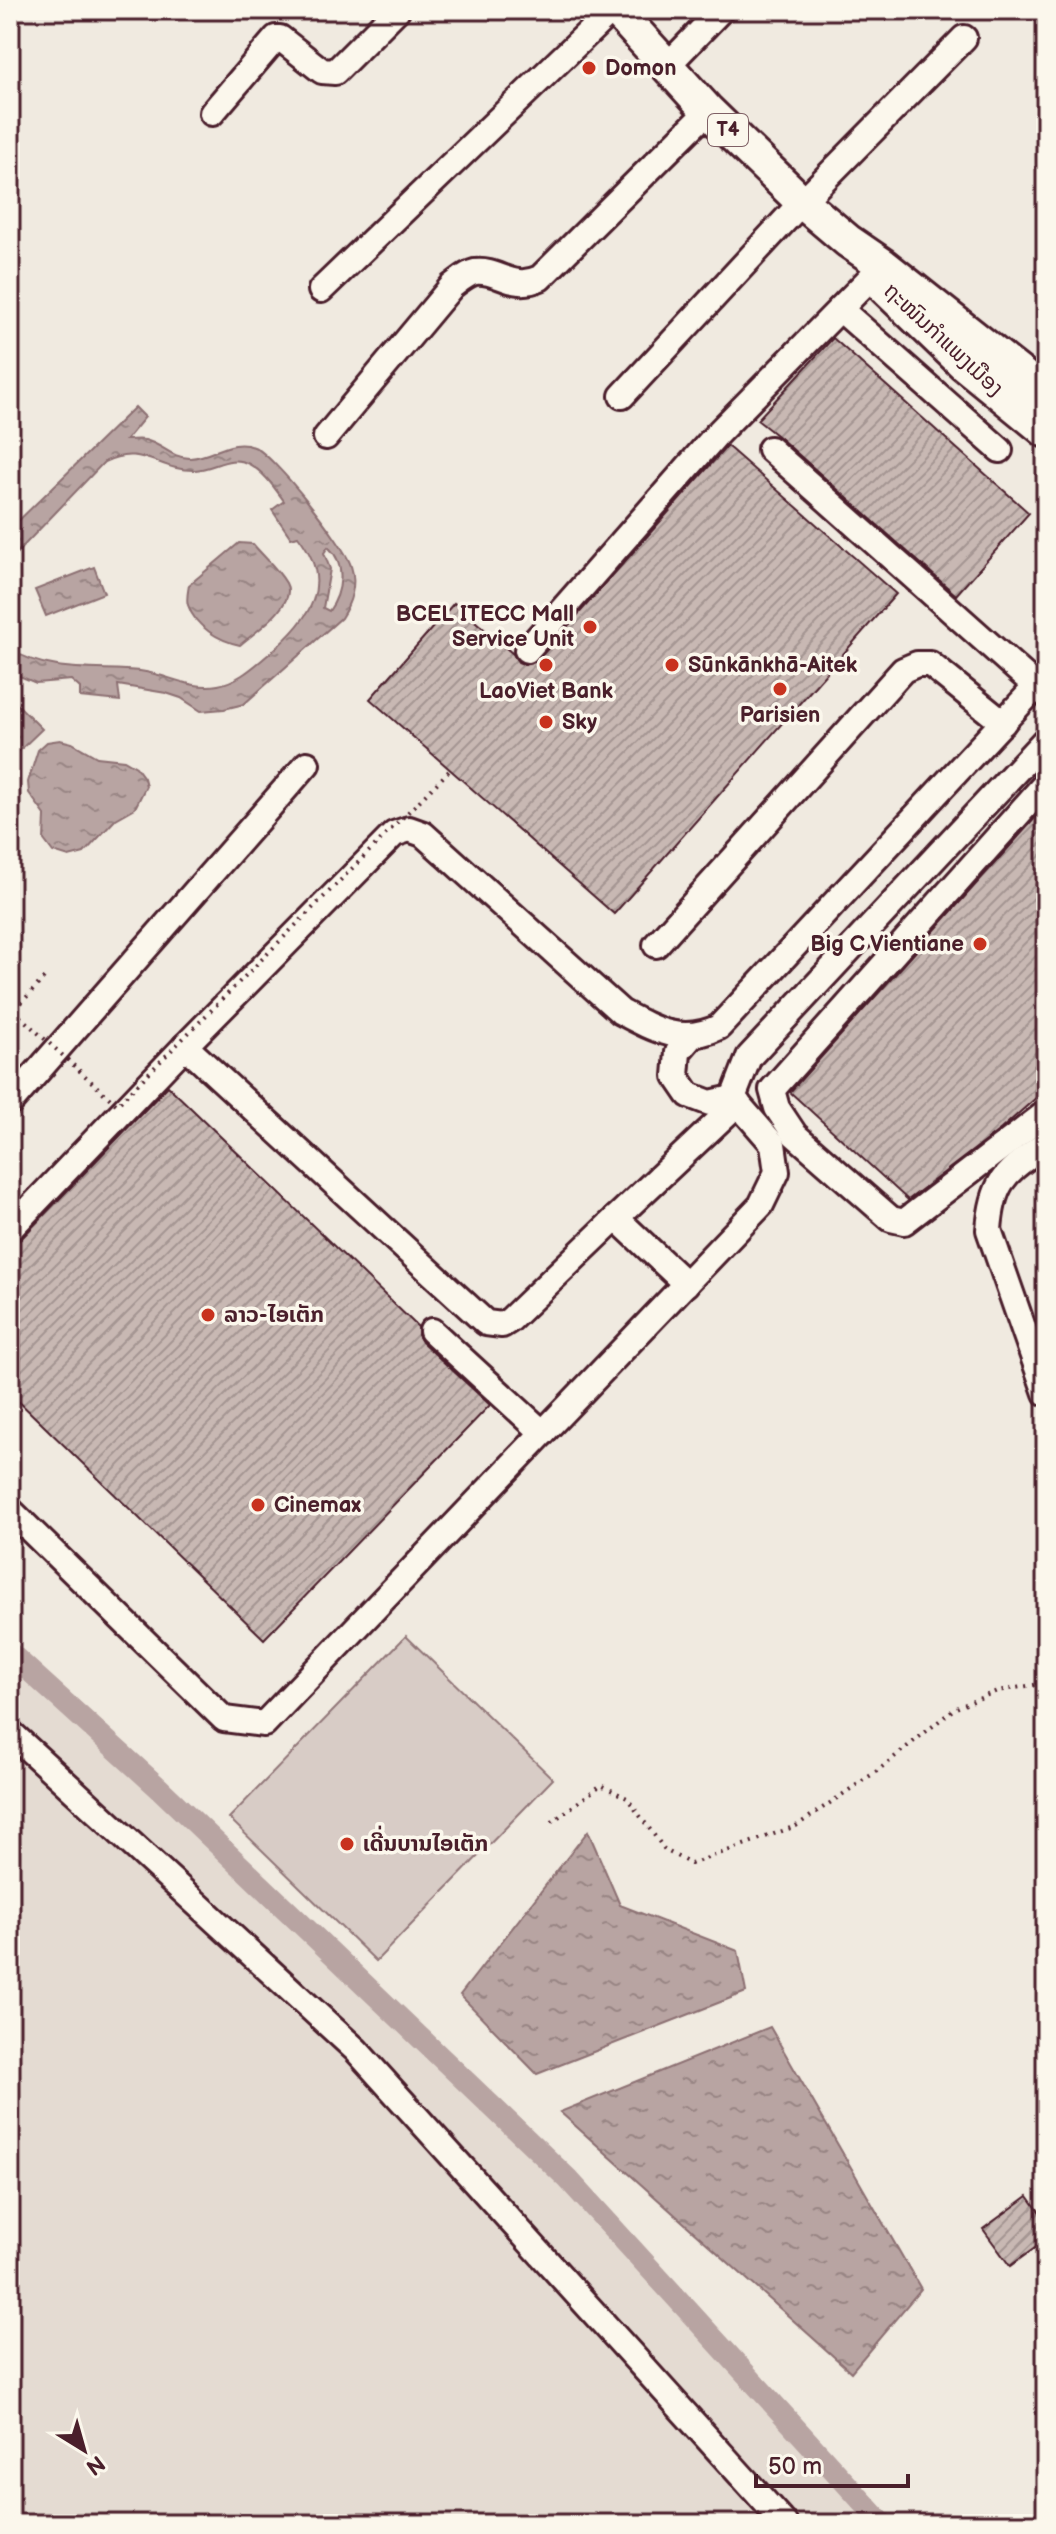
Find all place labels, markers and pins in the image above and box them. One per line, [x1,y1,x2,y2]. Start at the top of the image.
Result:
place label: Domon [605,55,676,82]
marker: Domon [580,59,598,77]
place label: BCEL ITECC Mall Service Unit [396,601,575,653]
marker: BCEL ITECC Mall Service Unit [581,618,599,636]
place label: Sūnkānkhā-Aitek [688,652,858,679]
marker: LaoViet Bank [537,656,555,674]
marker: Sūnkānkhā-Aitek [663,656,681,674]
place label: LaoViet Bank [479,678,614,705]
marker: Parisien [771,680,789,698]
place label: Parisien [740,702,820,729]
place label: Sky [562,709,597,736]
marker: Sky [537,713,555,731]
place label: Big C Vientiane [810,931,964,958]
marker: Big C Vientiane [971,935,989,953]
place label: ລາວ-ໄອເຕັກ [224,1302,324,1329]
marker: ລາວ-ໄອເຕັກ [199,1306,217,1324]
place label: Cinemax [274,1492,361,1519]
marker: Cinemax [249,1496,267,1514]
place label: ເດີ່ນບານໄອເຕັກ [363,1825,488,1858]
marker: ເດີ່ນບານໄອເຕັກ [338,1835,356,1853]

